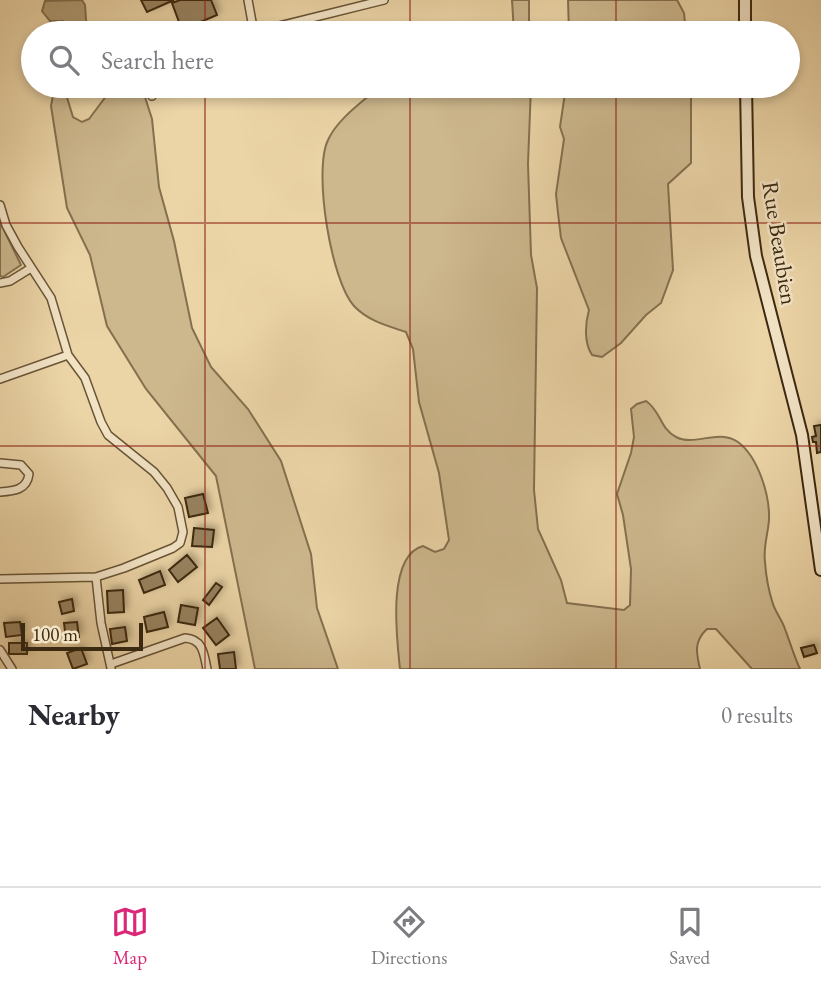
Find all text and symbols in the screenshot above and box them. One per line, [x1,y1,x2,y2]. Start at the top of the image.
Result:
search box [21,21,800,98]
icon: search [45,41,83,79]
text: Search here [101,43,214,77]
street label: Rue Beaubien [755,179,805,307]
scale bar [21,620,144,652]
text: 100 m [32,622,78,647]
text: Nearby [28,695,120,734]
text: 0 results [721,700,793,730]
tab: Map [111,903,149,970]
tab: Directions [371,903,447,970]
tab: Saved [669,903,710,970]

